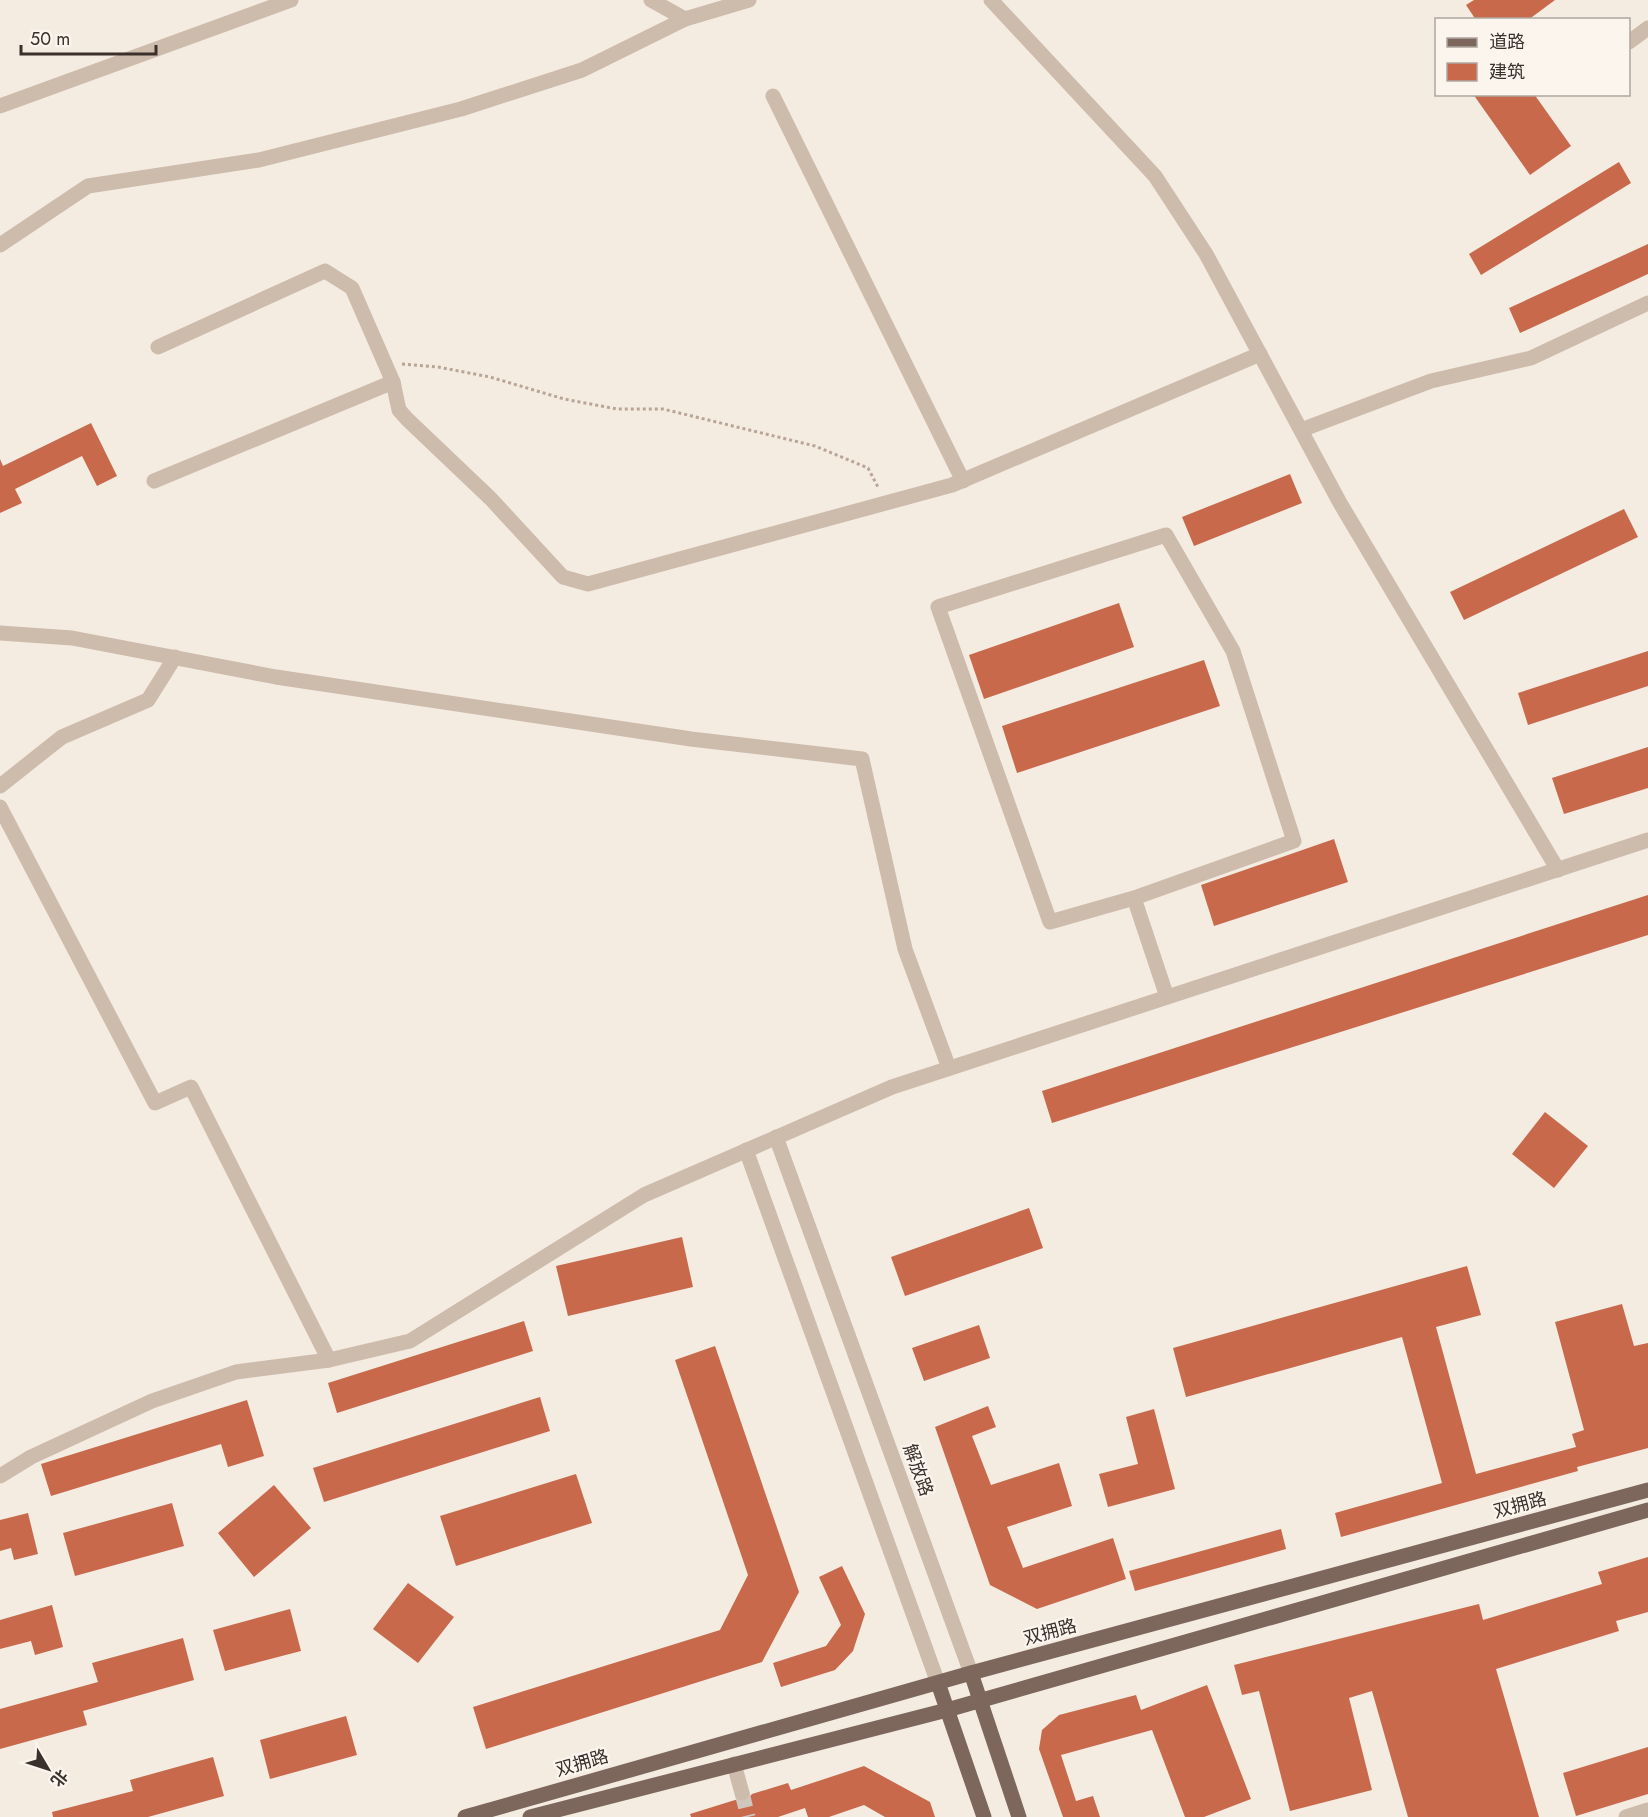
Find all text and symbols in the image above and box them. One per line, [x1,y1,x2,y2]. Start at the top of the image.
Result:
scale bar [21,18,156,56]
legend [1435,18,1630,96]
text: 50 m [30,26,70,52]
text: 道路 [1489,29,1525,55]
text: 建筑 [1489,59,1525,85]
street label: 解放路 [897,1440,939,1500]
street label: 双拥路 [1491,1485,1549,1525]
street label: 双拥路 [1021,1612,1079,1652]
north arrow [18,1739,78,1799]
street label: 双拥路 [552,1743,612,1783]
text: 北 [45,1765,73,1792]

